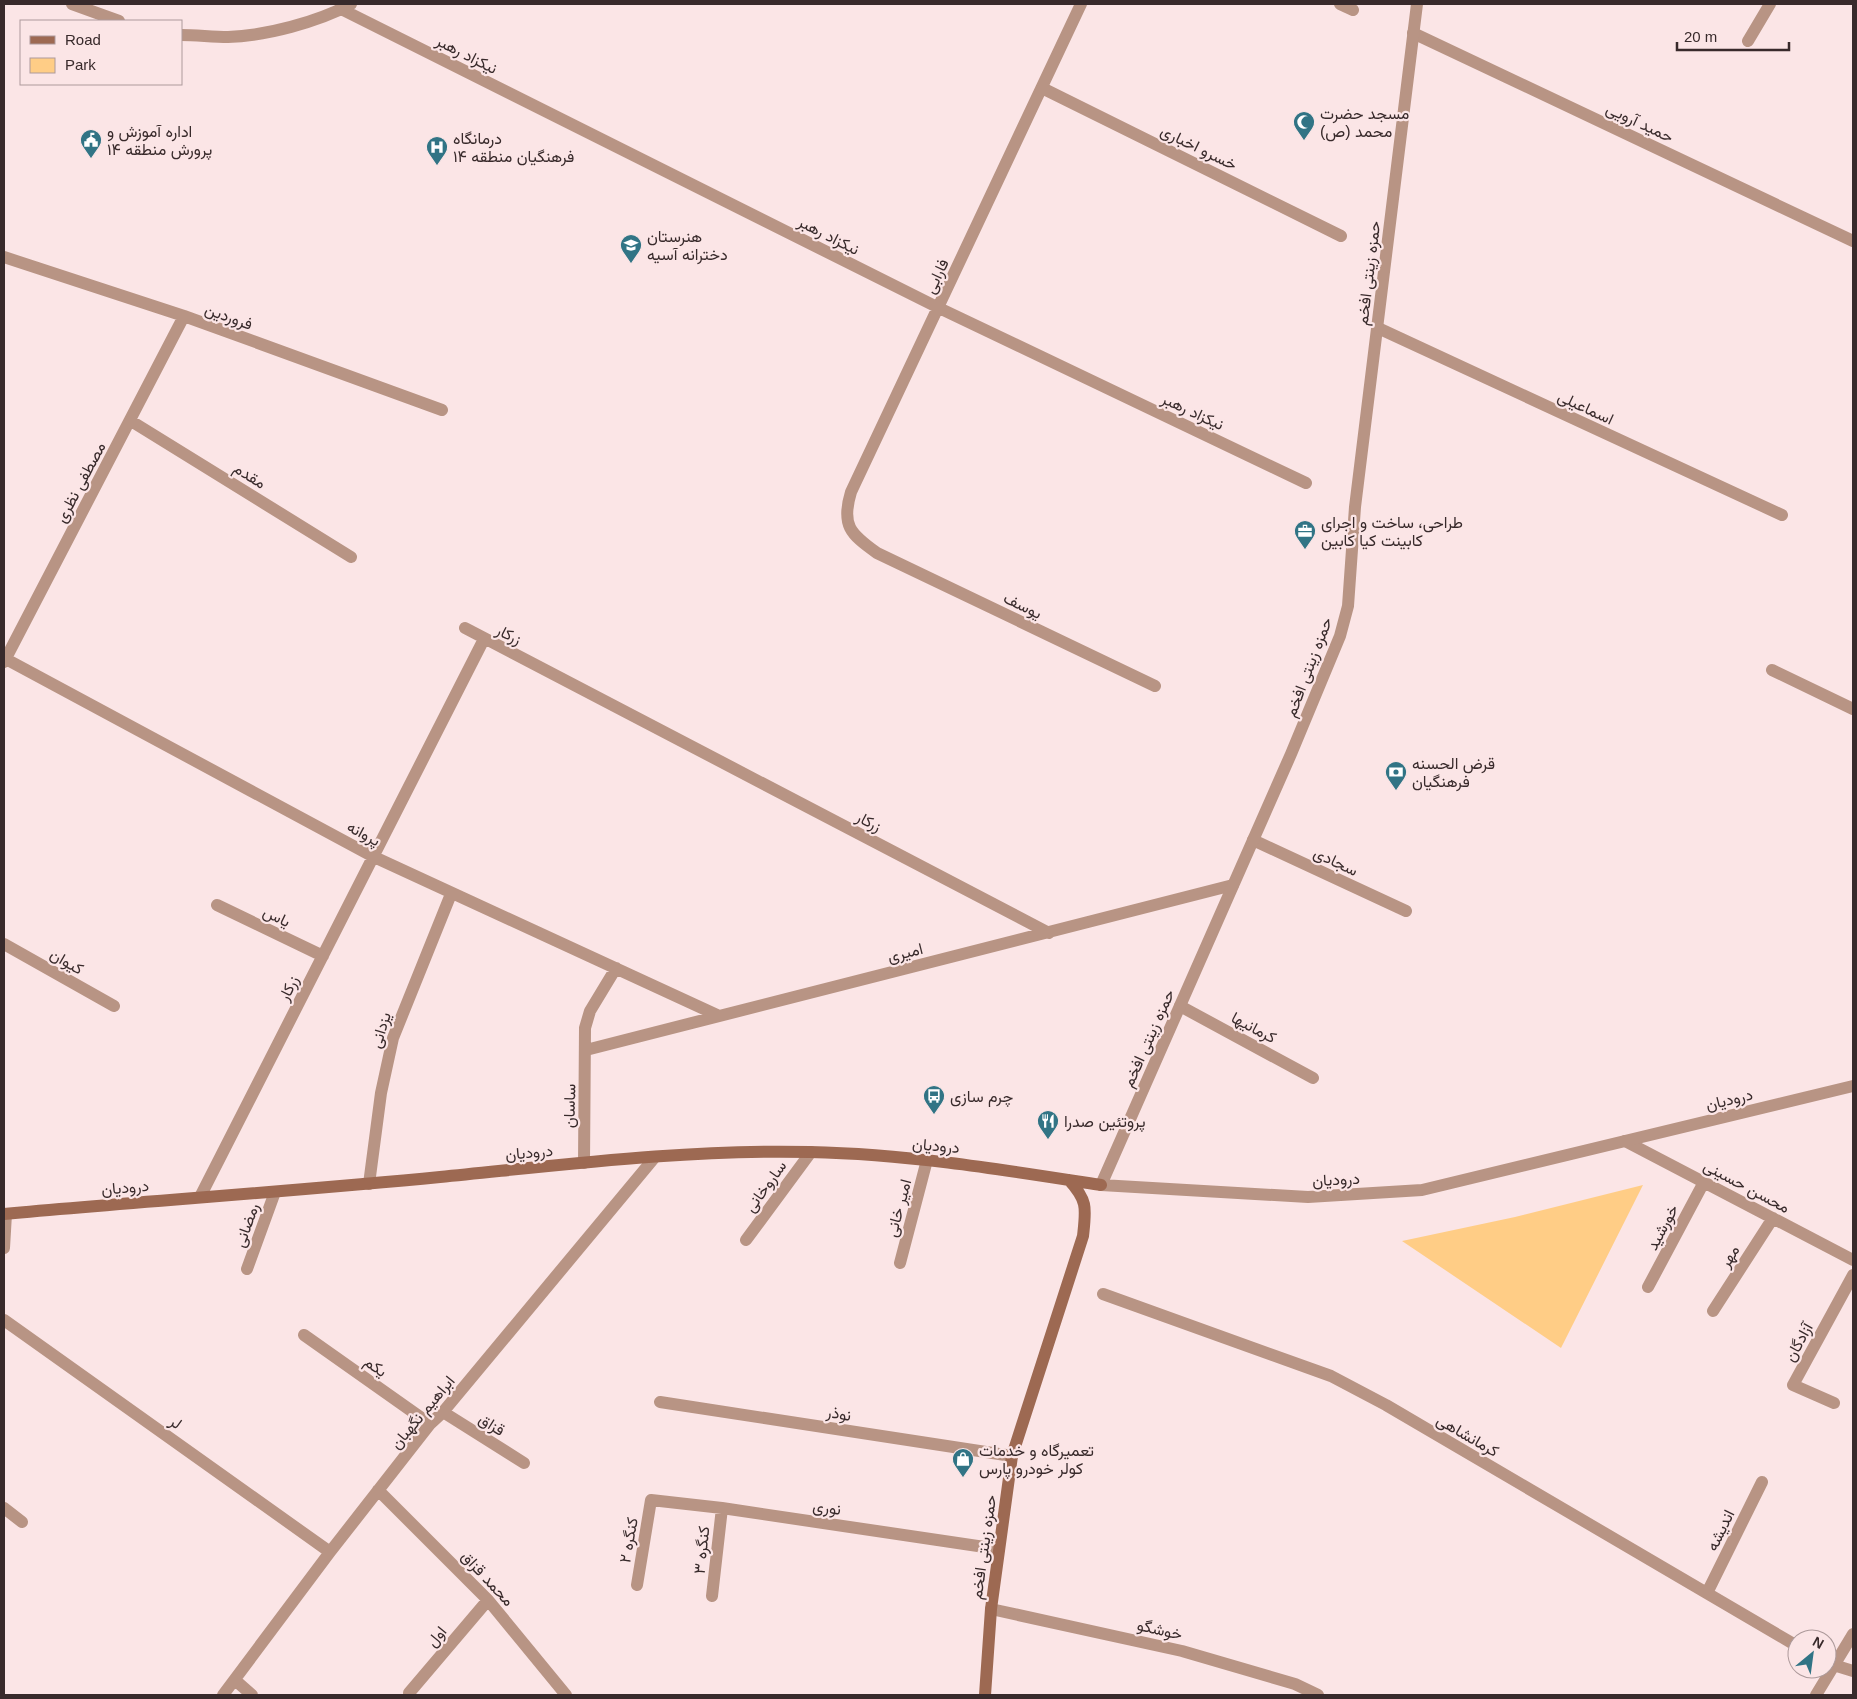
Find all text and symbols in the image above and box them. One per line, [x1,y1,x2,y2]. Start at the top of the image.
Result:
legend [20,20,182,85]
scale bar [1677,20,1790,52]
text: 20 m [1684,28,1717,45]
text: Road [65,31,101,48]
street label: نیکزاد رهبر [431,31,500,79]
text: Park [65,56,96,73]
street label: حمید آرویی [1603,99,1676,147]
place label: مسجد حضرت محمد (ص) [1320,105,1409,142]
mosque icon: مسجد حضرت محمد (ص) [1292,110,1316,141]
street label: خسرو اخباری [1157,122,1240,175]
place label: اداره آموزش و پرورش منطقه ۱۴ [107,123,212,161]
public building icon: اداره آموزش و پرورش منطقه ۱۴ [79,128,103,159]
place label: درمانگاه فرهنگیان منطقه ۱۴ [453,130,574,167]
hospital icon: درمانگاه فرهنگیان منطقه ۱۴ [425,135,449,166]
street label: نیکزاد رهبر [793,212,862,260]
street label: حمزه زینتی افخم [1354,220,1385,327]
place label: هنرستان دخترانه آسیه [647,228,728,265]
school or university icon: هنرستان دخترانه آسیه [619,233,643,264]
street label: فارابی [921,256,954,297]
street label: فروردین [202,300,255,335]
street label: اسماعیلی [1554,387,1616,430]
street label: نیکزاد رهبر [1157,389,1227,435]
street label: مصطفی نظری [52,439,111,526]
street label: مقدم [230,459,269,493]
place label: طراحی، ساخت و اجرای کابینت کیا کابین [1321,514,1463,551]
office icon: طراحی، ساخت و اجرای کابینت کیا کابین [1293,519,1317,550]
street label: یوسف [1000,589,1045,624]
street label: حمزه زینتی افخم [1282,615,1337,720]
street label: زرکار [492,621,524,650]
place label: قرض الحسنه فرهنگیان [1412,755,1495,792]
bank icon: قرض الحسنه فرهنگیان [1384,760,1408,791]
street label: زرکار [851,807,884,837]
street label: پروانه [343,818,383,852]
street label: سجادی [1310,844,1361,881]
street label: یاس [260,903,293,932]
street label: امیری [886,940,925,967]
street label: کیوان [46,945,86,979]
street label: زرکار [275,973,304,1005]
street label: حمزه زینتی افخم [1119,986,1180,1091]
street label: کرمانیها [1228,1009,1279,1048]
street label: یزدانی [367,1010,396,1051]
street label: ساسان [561,1084,579,1128]
bus stop icon: چرم سازی [922,1084,946,1115]
street label: درودیان [1704,1085,1755,1115]
place label: چرم سازی [950,1088,1013,1108]
restaurant icon: پروتئین صدرا [1036,1109,1060,1140]
place label: پروتئین صدرا [1064,1113,1146,1133]
street label: درودیان [911,1135,960,1158]
street label: درودیان [505,1142,554,1165]
street label: ساروخانی [741,1157,791,1216]
street label: محسن حسینی [1700,1157,1793,1218]
street label: درودیان [1312,1170,1360,1191]
street label: درودیان [101,1177,150,1200]
street label: امیر خانی [883,1177,916,1239]
street label: رمضانی [231,1201,264,1250]
street label: خورشید [1643,1201,1683,1254]
street label: مهر [1716,1242,1744,1272]
street label: آزادگان [1781,1319,1818,1365]
street label: یکم [360,1353,390,1382]
street label: ابراهیم نگهبان [387,1372,459,1454]
street label: نوذر [824,1403,853,1426]
street label: قزاق [475,1410,508,1441]
street label: کرمانشاهی [1433,1411,1502,1462]
street label: لر [164,1412,185,1434]
place label: تعمیرگاه و خدمات کولر خودرو پارس [979,1442,1094,1480]
shop icon: تعمیرگاه و خدمات کولر خودرو پارس [951,1447,975,1478]
street label: حمزه زینتی افخم [968,1494,1001,1601]
street label: نوری [811,1497,842,1520]
street label: اندیشه [1703,1507,1739,1554]
street label: کنگره ۲ [616,1516,643,1564]
street label: کنگره ۳ [691,1525,714,1575]
street label: محمد قزاق [457,1547,517,1611]
street label: خوشگو [1135,1616,1184,1645]
street label: اول [423,1623,451,1651]
north arrow [1787,1629,1837,1679]
text: N [1810,1633,1827,1652]

